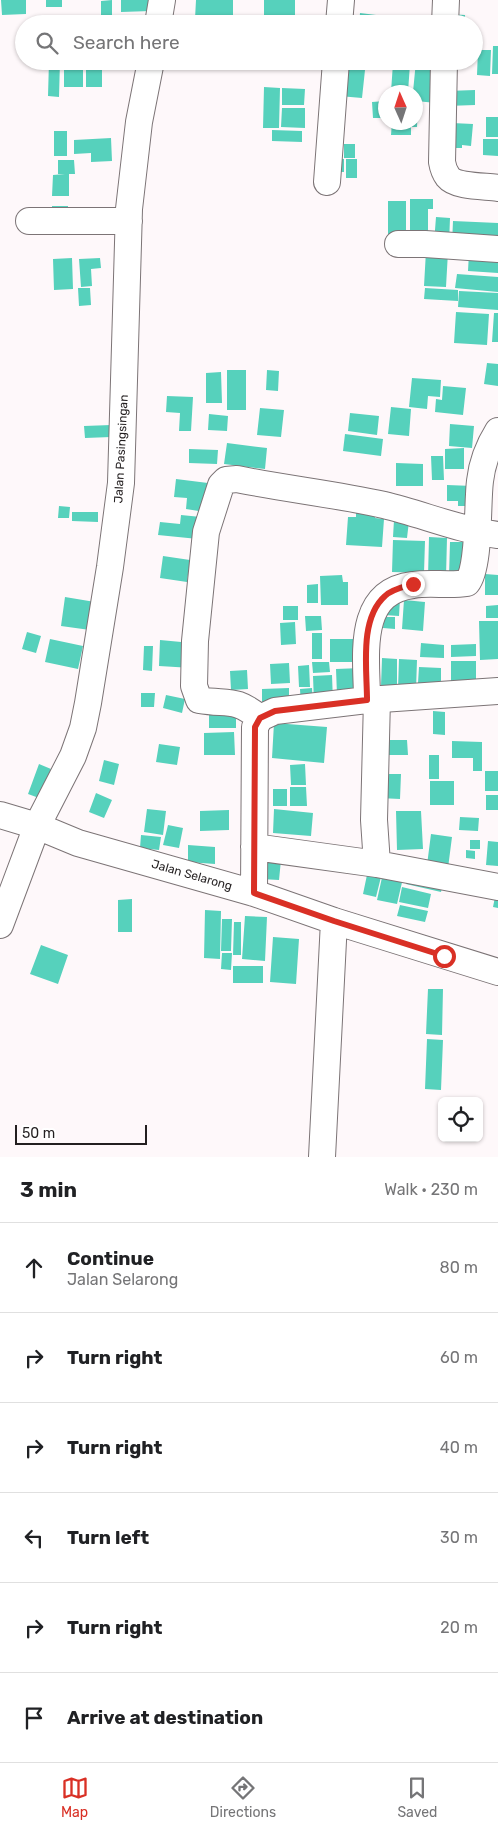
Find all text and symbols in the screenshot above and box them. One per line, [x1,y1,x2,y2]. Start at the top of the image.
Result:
search box [15,15,483,70]
icon: search [33,29,61,57]
text: Search here [73,31,180,54]
north arrow [378,85,423,130]
street label: Jalan Pasingsingan [111,394,131,504]
route end [402,573,425,596]
street label: Jalan Selarong [150,857,234,893]
route start [433,945,456,968]
map controls [438,1097,483,1142]
button: locate [438,1097,483,1142]
scale bar [15,1122,148,1145]
text: 50 m [22,1125,55,1142]
text: 3 min [20,1177,77,1202]
text: Walk · 230 m [384,1180,478,1199]
text: Continue [67,1247,154,1270]
icon: ahead [20,1254,48,1282]
text: 80 m [440,1258,478,1277]
text: Jalan Selarong [67,1270,178,1289]
icon: right [20,1344,48,1372]
text: Turn right [67,1346,162,1369]
text: 60 m [440,1348,478,1367]
icon: right [20,1434,48,1462]
text: Turn right [67,1436,162,1459]
text: 40 m [440,1438,478,1457]
icon: left [20,1524,48,1552]
text: Turn left [67,1526,149,1549]
text: 30 m [440,1528,478,1547]
icon: right [20,1614,48,1642]
text: Turn right [67,1616,162,1639]
text: 20 m [440,1618,478,1637]
icon: arrive [20,1704,48,1732]
text: Arrive at destination [67,1706,263,1729]
tab: Map [61,1774,89,1821]
tab: Directions [210,1774,276,1821]
tab: Saved [397,1774,437,1821]

